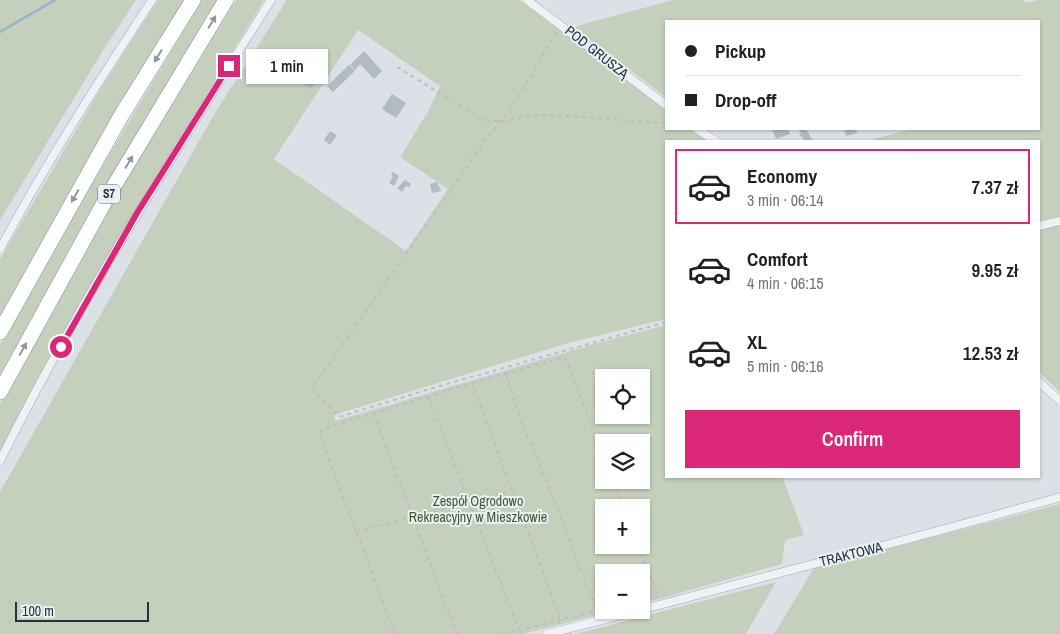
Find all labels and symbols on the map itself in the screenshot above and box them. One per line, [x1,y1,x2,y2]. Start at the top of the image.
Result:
one-way arrow [208,16,217,29]
street label: POD GRUSZĄ [562,22,634,83]
callout: 1 min [246,48,329,84]
one-way arrow [153,50,163,63]
route end [218,55,240,77]
one-way arrow [124,155,133,168]
road number: S7 [98,184,120,203]
one-way arrow [71,189,80,203]
route start [50,336,72,358]
one-way arrow [19,342,27,356]
park label: Zespół Ogrodowo Rekreacyjny w Mieszkowie [409,492,547,526]
street label: TRAKTOWA [818,537,885,571]
scale bar [15,599,149,622]

